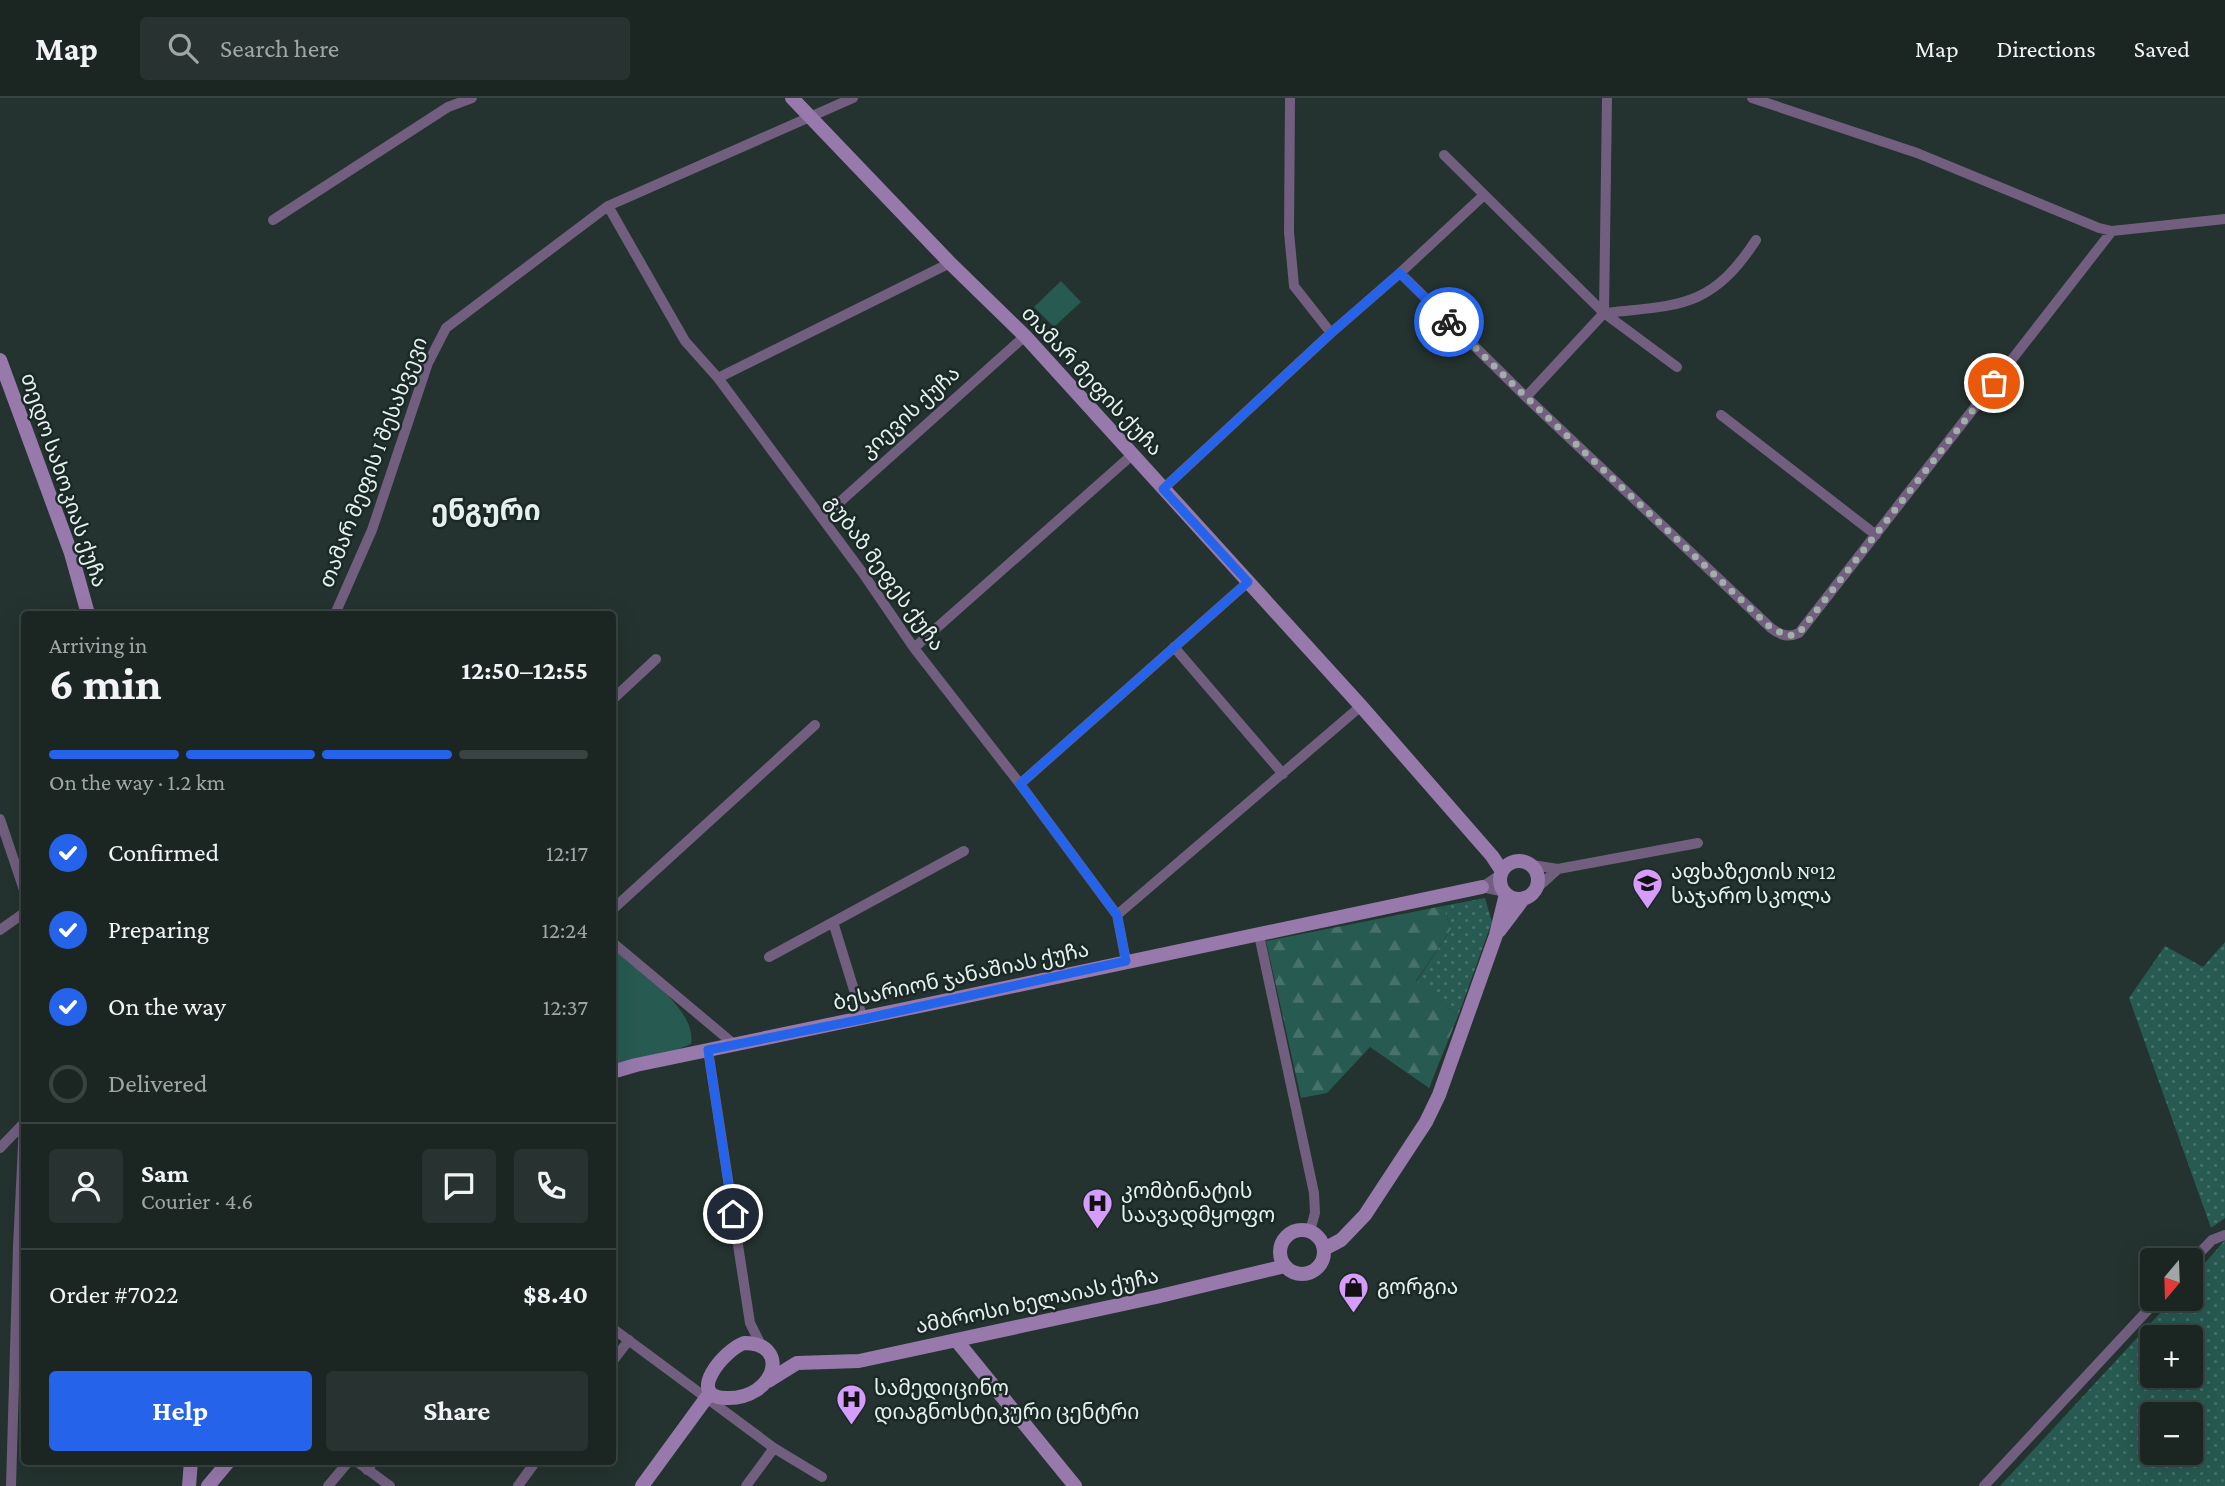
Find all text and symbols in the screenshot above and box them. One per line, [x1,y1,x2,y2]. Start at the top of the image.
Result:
search box [140,17,630,80]
icon: search [164,29,202,67]
text: Map [35,30,98,67]
text: Search here [220,34,339,63]
text: Map [1915,35,1959,62]
text: Directions [1997,35,2096,62]
text: Saved [2134,35,2190,62]
courier [1414,287,1484,357]
street label: თამარ მეფის ქუჩა [1017,301,1167,461]
icon: bike [1430,303,1468,341]
street label: თამარ მეფის I შესახვევი [314,333,432,591]
pin [1964,353,2024,413]
street label: კიევის ქუჩა [855,361,965,463]
icon: bag [1975,364,2013,402]
street label: თედო სახოკიას ქუჩა [15,370,112,591]
street label: გუბაზ მეფეს ქუჩა [820,491,950,655]
district label: ენგური [431,495,541,527]
text: Arriving in [49,632,147,658]
text: 12:50–12:55 [461,656,588,685]
text: 6 min [49,658,162,709]
text: On the way · 1.2 km [49,769,225,795]
icon: check [49,834,87,872]
text: Confirmed [108,838,219,867]
text: 12:17 [546,840,588,866]
place label: აფხაზეთის №12 საჯარო სკოლა [1671,860,1836,909]
school or university icon: აფხაზეთის №12 საჯარო სკოლა [1631,867,1665,911]
icon: check [49,911,87,949]
text: Preparing [108,915,209,944]
text: 12:24 [541,917,588,943]
street label: ბესარიონ ჯანაშიას ქუჩა [831,937,1091,1015]
icon: check [49,988,87,1026]
text: On the way [108,992,226,1021]
text: 12:37 [543,994,588,1020]
text: Delivered [108,1069,207,1098]
button: person [49,1149,123,1223]
button: chat [422,1149,496,1223]
button: phone [514,1149,588,1223]
text: Sam [141,1159,189,1188]
place label: კომბინატის საავადმყოფო [1121,1179,1275,1228]
pin [703,1184,763,1244]
hospital icon: კომბინატის საავადმყოფო [1081,1186,1115,1230]
text: Courier · 4.6 [141,1188,253,1214]
icon: home [714,1195,752,1233]
north arrow [2140,1248,2203,1311]
map controls [2140,1248,2203,1465]
street label: ამბროსი ხელაიას ქუჩა [913,1263,1161,1339]
shop icon: გორგია [1337,1270,1371,1314]
place label: გორგია [1377,1275,1458,1299]
text: Order #7022 [49,1280,178,1309]
text: $8.40 [523,1280,588,1309]
button: + [2140,1325,2203,1388]
button: Help [49,1371,312,1451]
button: Share [326,1371,588,1451]
place label: სამედიცინო დიაგნოსტიკური ცენტრი [874,1376,1139,1425]
hospital icon: სამედიცინო დიაგნოსტიკური ცენტრი [834,1383,868,1427]
button: − [2140,1402,2203,1465]

